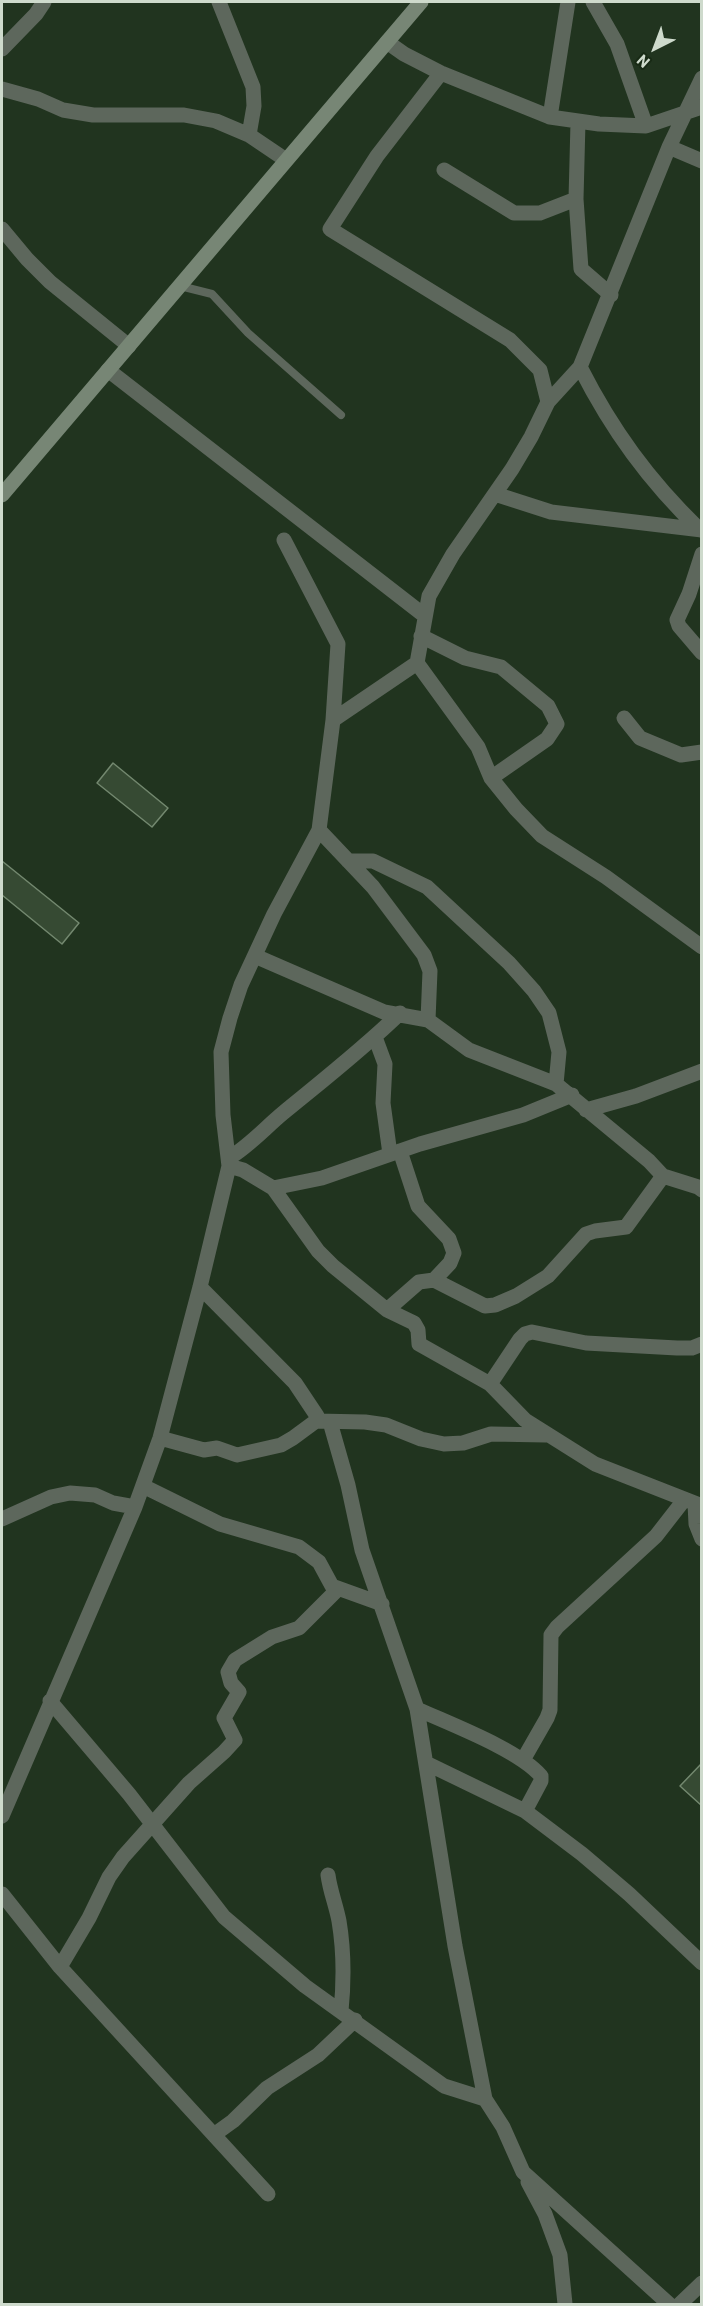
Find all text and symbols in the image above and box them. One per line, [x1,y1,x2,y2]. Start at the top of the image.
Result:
north arrow [625,18,685,78]
text: N [632,51,653,72]

